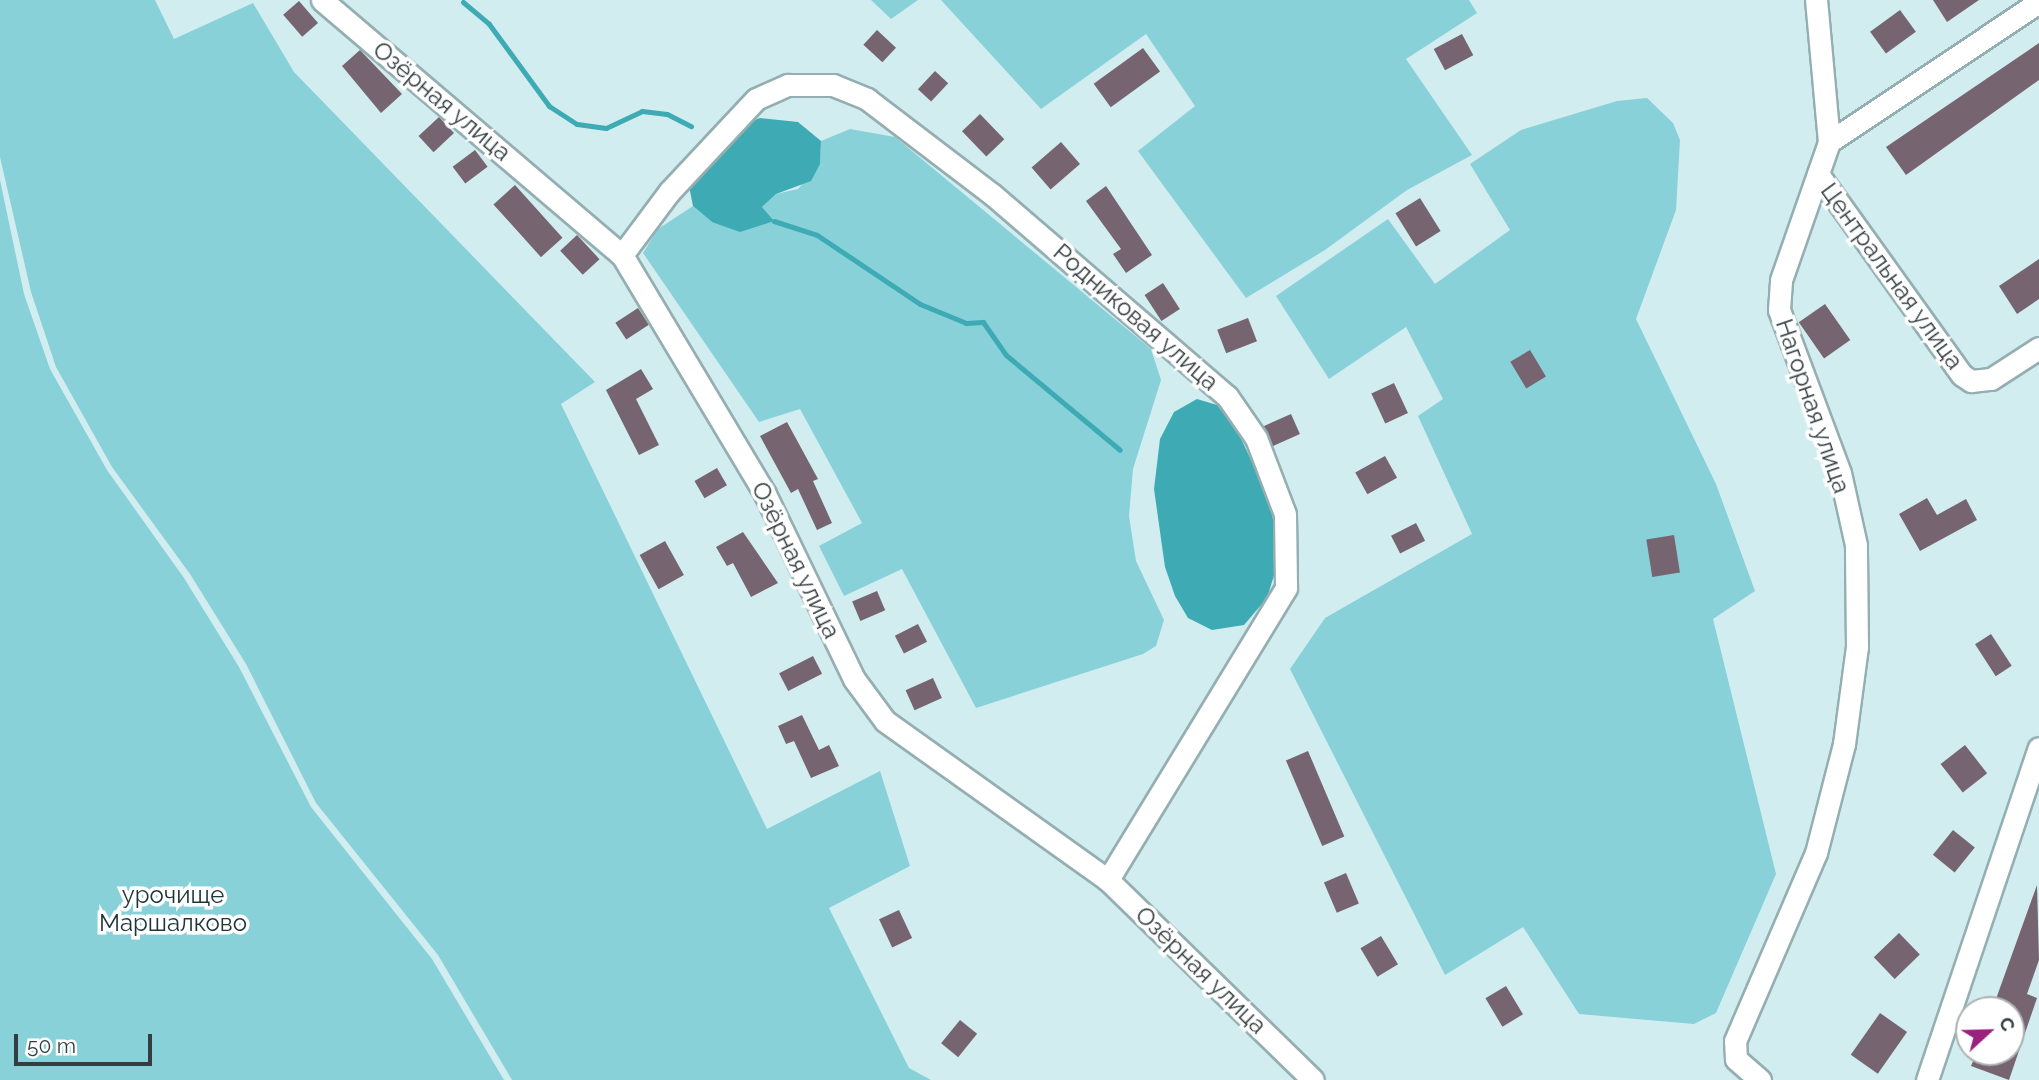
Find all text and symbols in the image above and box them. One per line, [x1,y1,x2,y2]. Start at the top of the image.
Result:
street label: Озёрная улица [367,35,517,167]
street label: Центральная улица [1815,177,1969,375]
street label: Родниковая улица [1047,237,1225,397]
street label: Нагорная улица [1770,315,1856,497]
street label: Озёрная улица [745,477,847,643]
park label: урочище Маршалково [99,881,247,937]
street label: Озёрная улица [1129,900,1273,1040]
north arrow [1955,996,2025,1066]
text: С [1995,1014,2020,1034]
scale bar [18,1020,156,1064]
text: 50 m [27,1033,76,1058]

